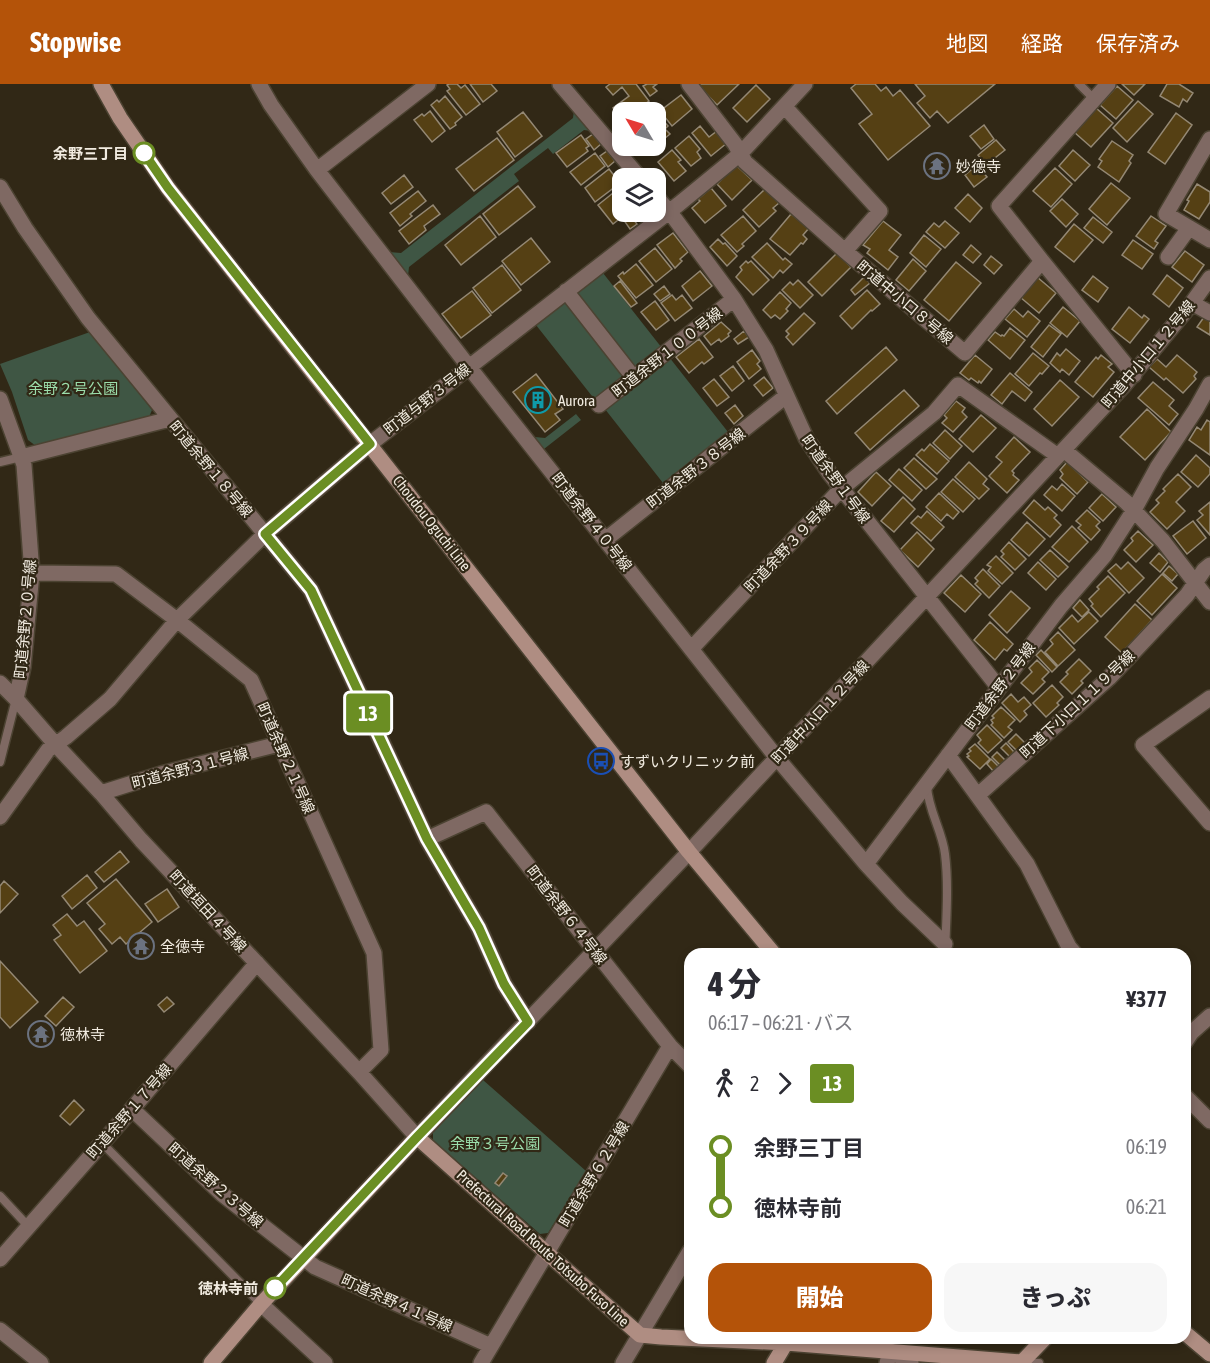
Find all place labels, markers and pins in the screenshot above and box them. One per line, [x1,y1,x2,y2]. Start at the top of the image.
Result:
marker: 余野三丁目 [133,142,155,164]
place label: 余野三丁目 [53,145,128,162]
temple icon: 妙徳寺 [922,151,952,181]
place label: 妙徳寺 [956,158,1001,175]
building icon: Aurora [523,385,553,415]
place label: Aurora [558,392,595,409]
bus stop icon: すずいクリニック前 [586,746,616,776]
place label: すずいクリニック前 [620,753,755,770]
temple icon: 全徳寺 [126,931,156,961]
place label: 全徳寺 [160,938,205,955]
temple icon: 徳林寺 [26,1019,56,1049]
place label: 徳林寺 [60,1026,105,1043]
marker: 徳林寺前 [264,1277,286,1299]
place label: 徳林寺前 [198,1280,258,1297]

